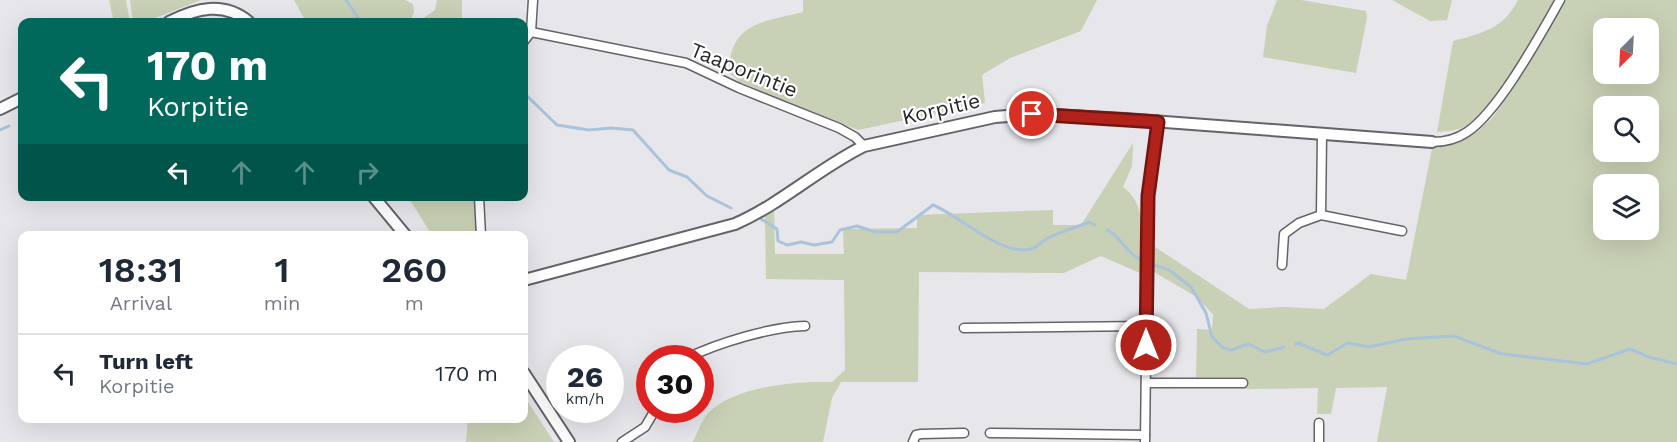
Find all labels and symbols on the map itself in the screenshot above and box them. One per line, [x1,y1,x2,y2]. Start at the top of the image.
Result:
north arrow [1593,18,1659,84]
street label: Taaporintie [687,37,802,102]
street label: Korpitie [899,87,982,130]
pin [1006,88,1057,139]
position arrow [1114,313,1178,377]
speed limit sign: 30 [636,345,714,423]

